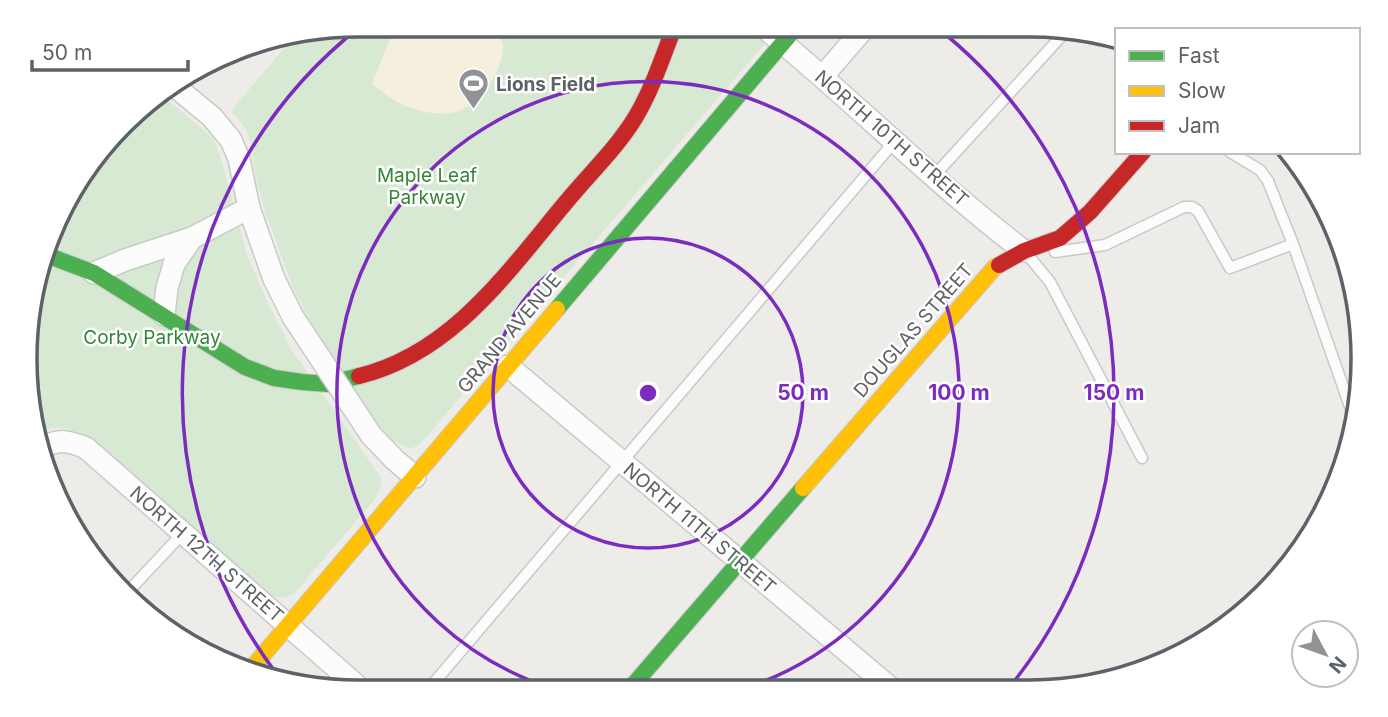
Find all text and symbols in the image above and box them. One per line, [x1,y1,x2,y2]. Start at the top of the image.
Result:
scale bar [32,28,187,72]
legend [1115,28,1360,154]
text: 50 m [42,40,92,65]
text: Fast [1178,43,1220,68]
street label: NORTH 10TH STREET [810,65,973,211]
sports icon: Lions Field [456,67,490,111]
place label: Lions Field [496,73,595,96]
text: Slow [1178,78,1226,103]
text: Jam [1178,113,1220,138]
park label: Maple Leaf Parkway [377,164,477,209]
street label: DOUGLAS STREET [849,259,978,402]
street label: GRAND AVENUE [453,269,566,398]
park label: Corby Parkway [83,326,221,349]
text: 50 m [777,380,829,405]
text: 100 m [928,380,990,405]
text: 150 m [1084,380,1144,405]
centre of rings [636,381,660,405]
street label: NORTH 11TH STREET [619,458,781,599]
street label: NORTH 12TH STREET [125,482,288,627]
north arrow [1290,619,1360,689]
text: N [1324,652,1351,678]

